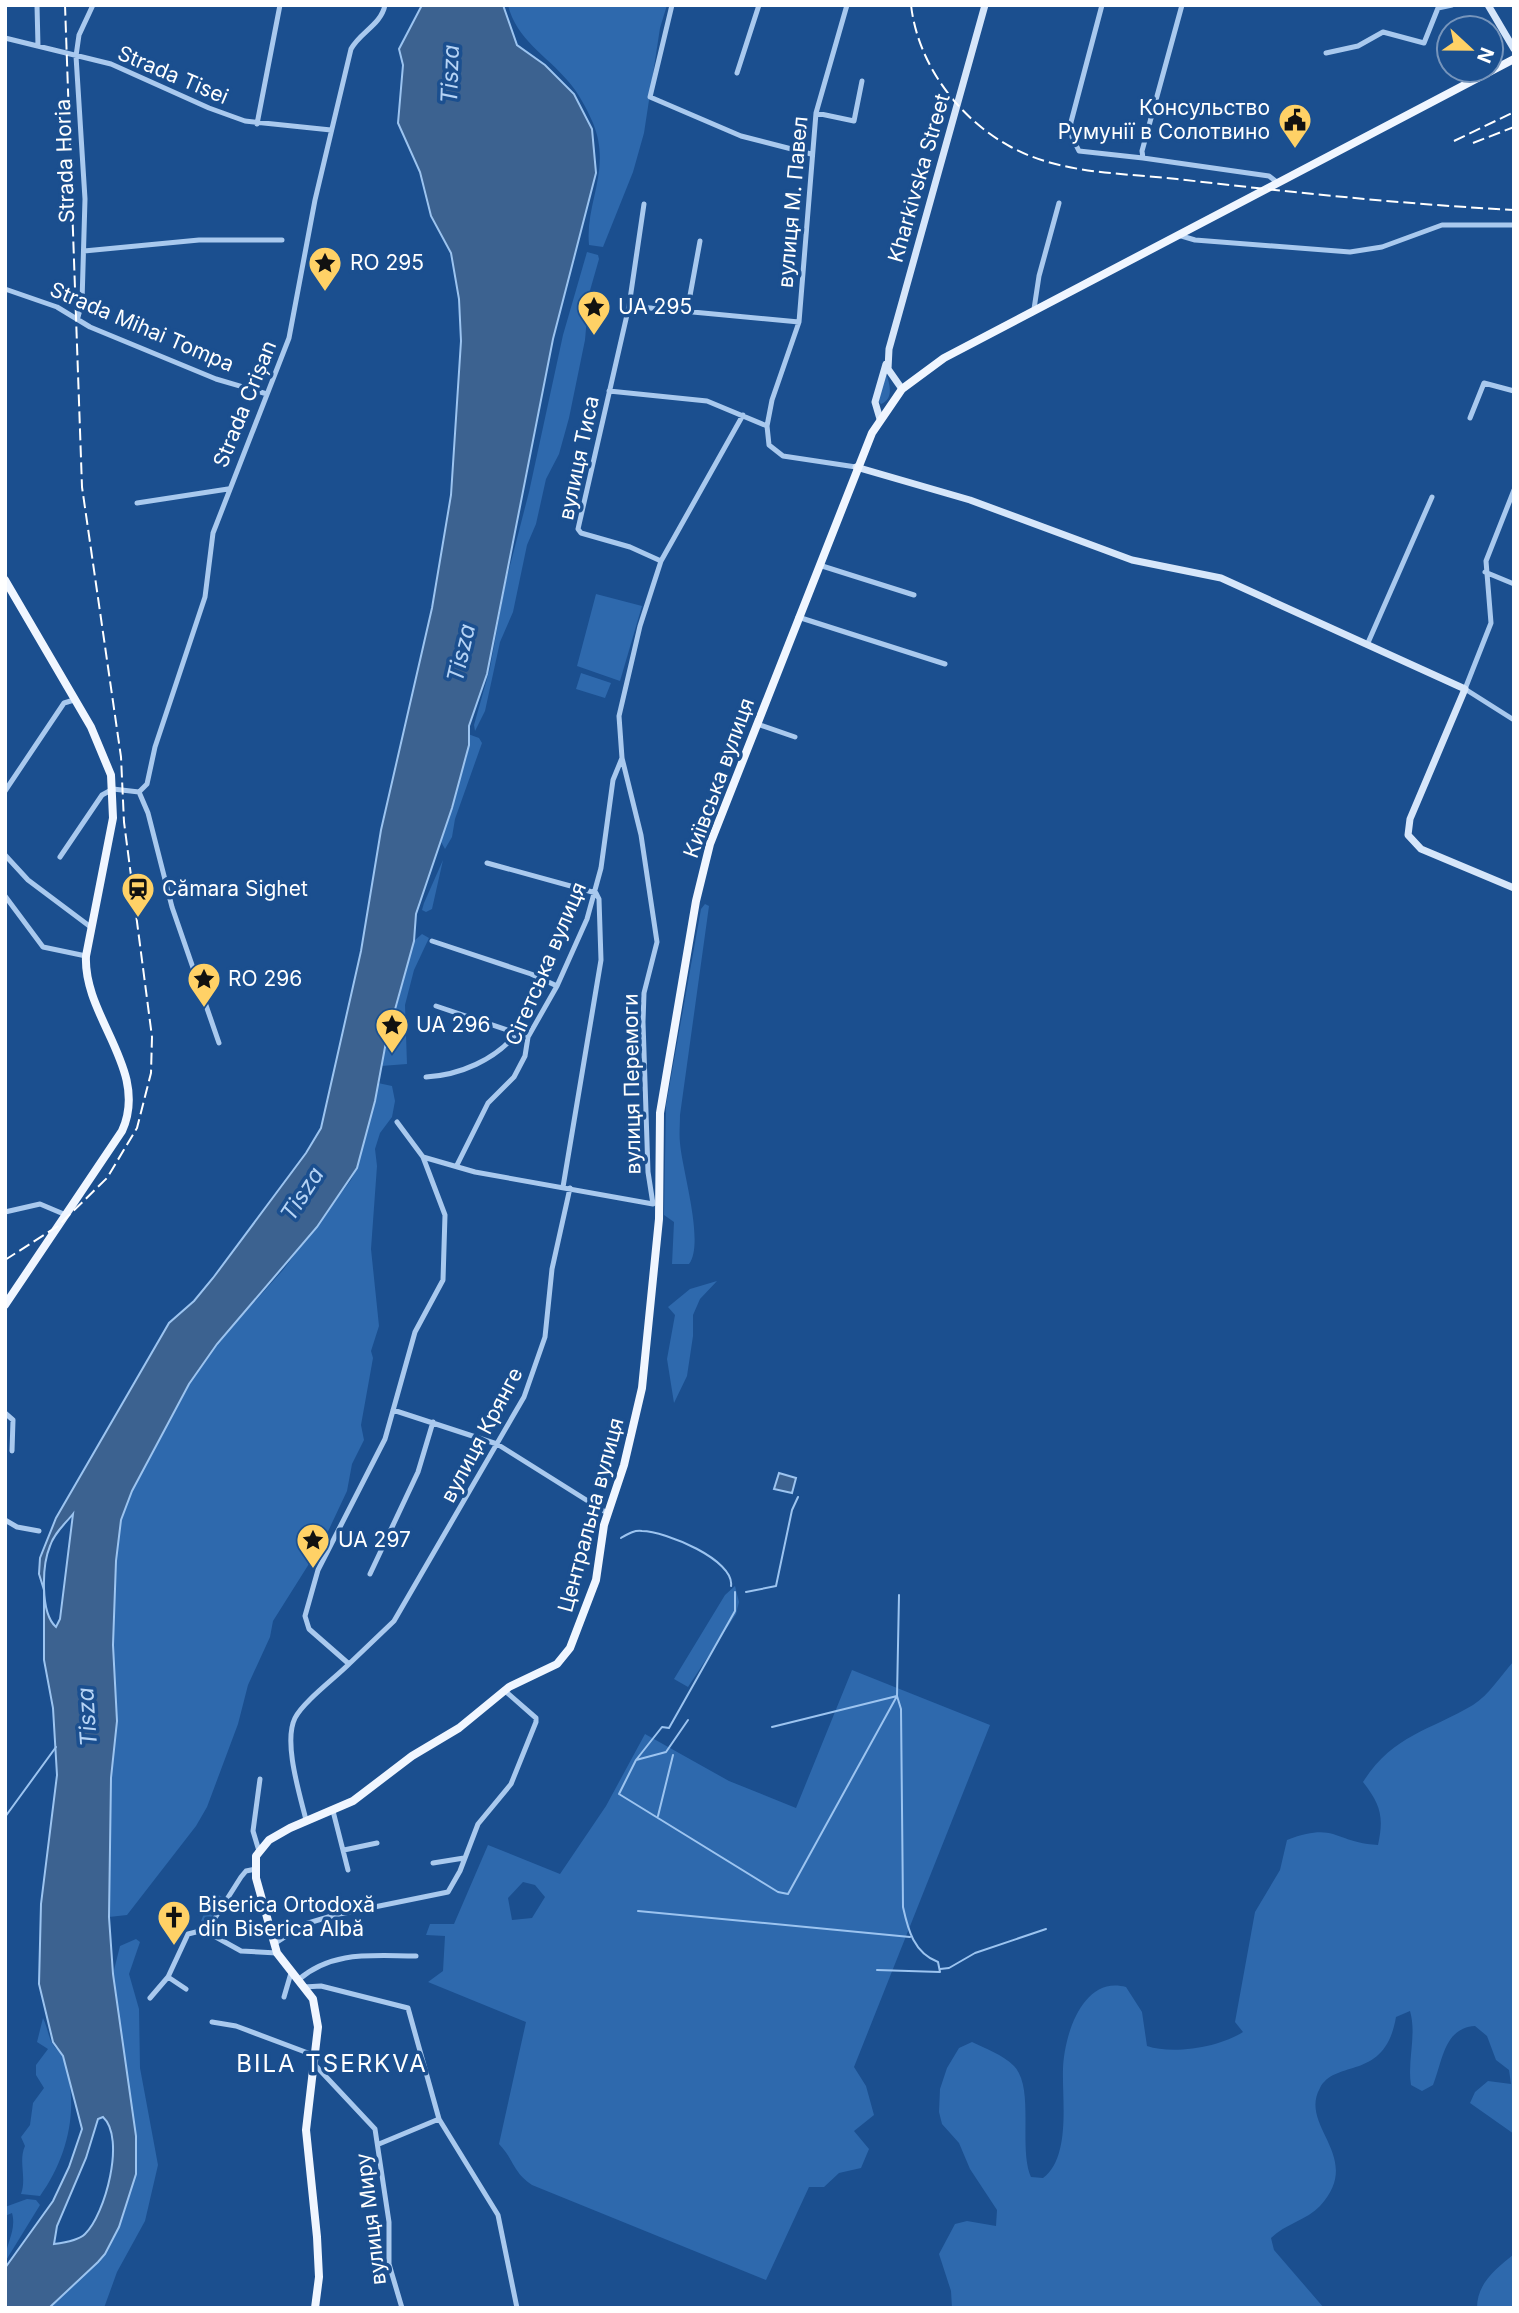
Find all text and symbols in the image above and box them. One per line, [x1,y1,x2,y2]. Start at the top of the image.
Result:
north arrow [1435,14,1505,84]
street label: Strada Tisei [114,40,232,109]
water label: Tisza [435,44,465,104]
text: N [1472,44,1499,66]
street label: Kharkivska Street [882,90,955,265]
place label: Консульство Румунії в Солотвино [1058,95,1270,144]
street label: Strada Horia [50,99,79,223]
public building icon: Консульство Румунії в Солотвино [1276,101,1314,150]
street label: вулиця М. Павел [773,115,812,289]
place icon: RO 295 [306,244,344,293]
place label: RO 295 [350,250,424,275]
street label: Strada Mihai Tompa [46,276,238,377]
place icon: UA 295 [575,288,613,337]
place label: UA 295 [618,294,692,319]
street label: Strada Crișan [208,337,281,471]
street label: вулиця Тиса [553,394,604,522]
water label: Tisza [441,621,481,685]
street label: Київська вулиця [678,694,759,861]
station icon: Cămara Sighet [119,870,157,919]
place label: Cămara Sighet [162,876,308,901]
street label: Сігетська вулиця [500,878,591,1049]
place icon: RO 296 [185,960,223,1009]
place label: RO 296 [228,966,302,991]
street label: вулиця Перемоги [617,993,646,1175]
place icon: UA 296 [373,1006,411,1055]
place label: UA 296 [416,1012,490,1037]
water label: Tisza [274,1162,330,1226]
street label: вулиця Крянге [435,1363,528,1507]
street label: Центральна вулиця [553,1415,628,1615]
place icon: UA 297 [294,1521,332,1570]
place label: UA 297 [338,1527,411,1552]
water label: Tisza [71,1687,103,1747]
place label: Biserica Ortodoxă din Biserica Albă [198,1892,375,1941]
church icon: Biserica Ortodoxă din Biserica Albă [155,1898,193,1947]
district label: BILA TSERKVA [236,2049,428,2078]
street label: вулиця Миру [350,2151,391,2287]

